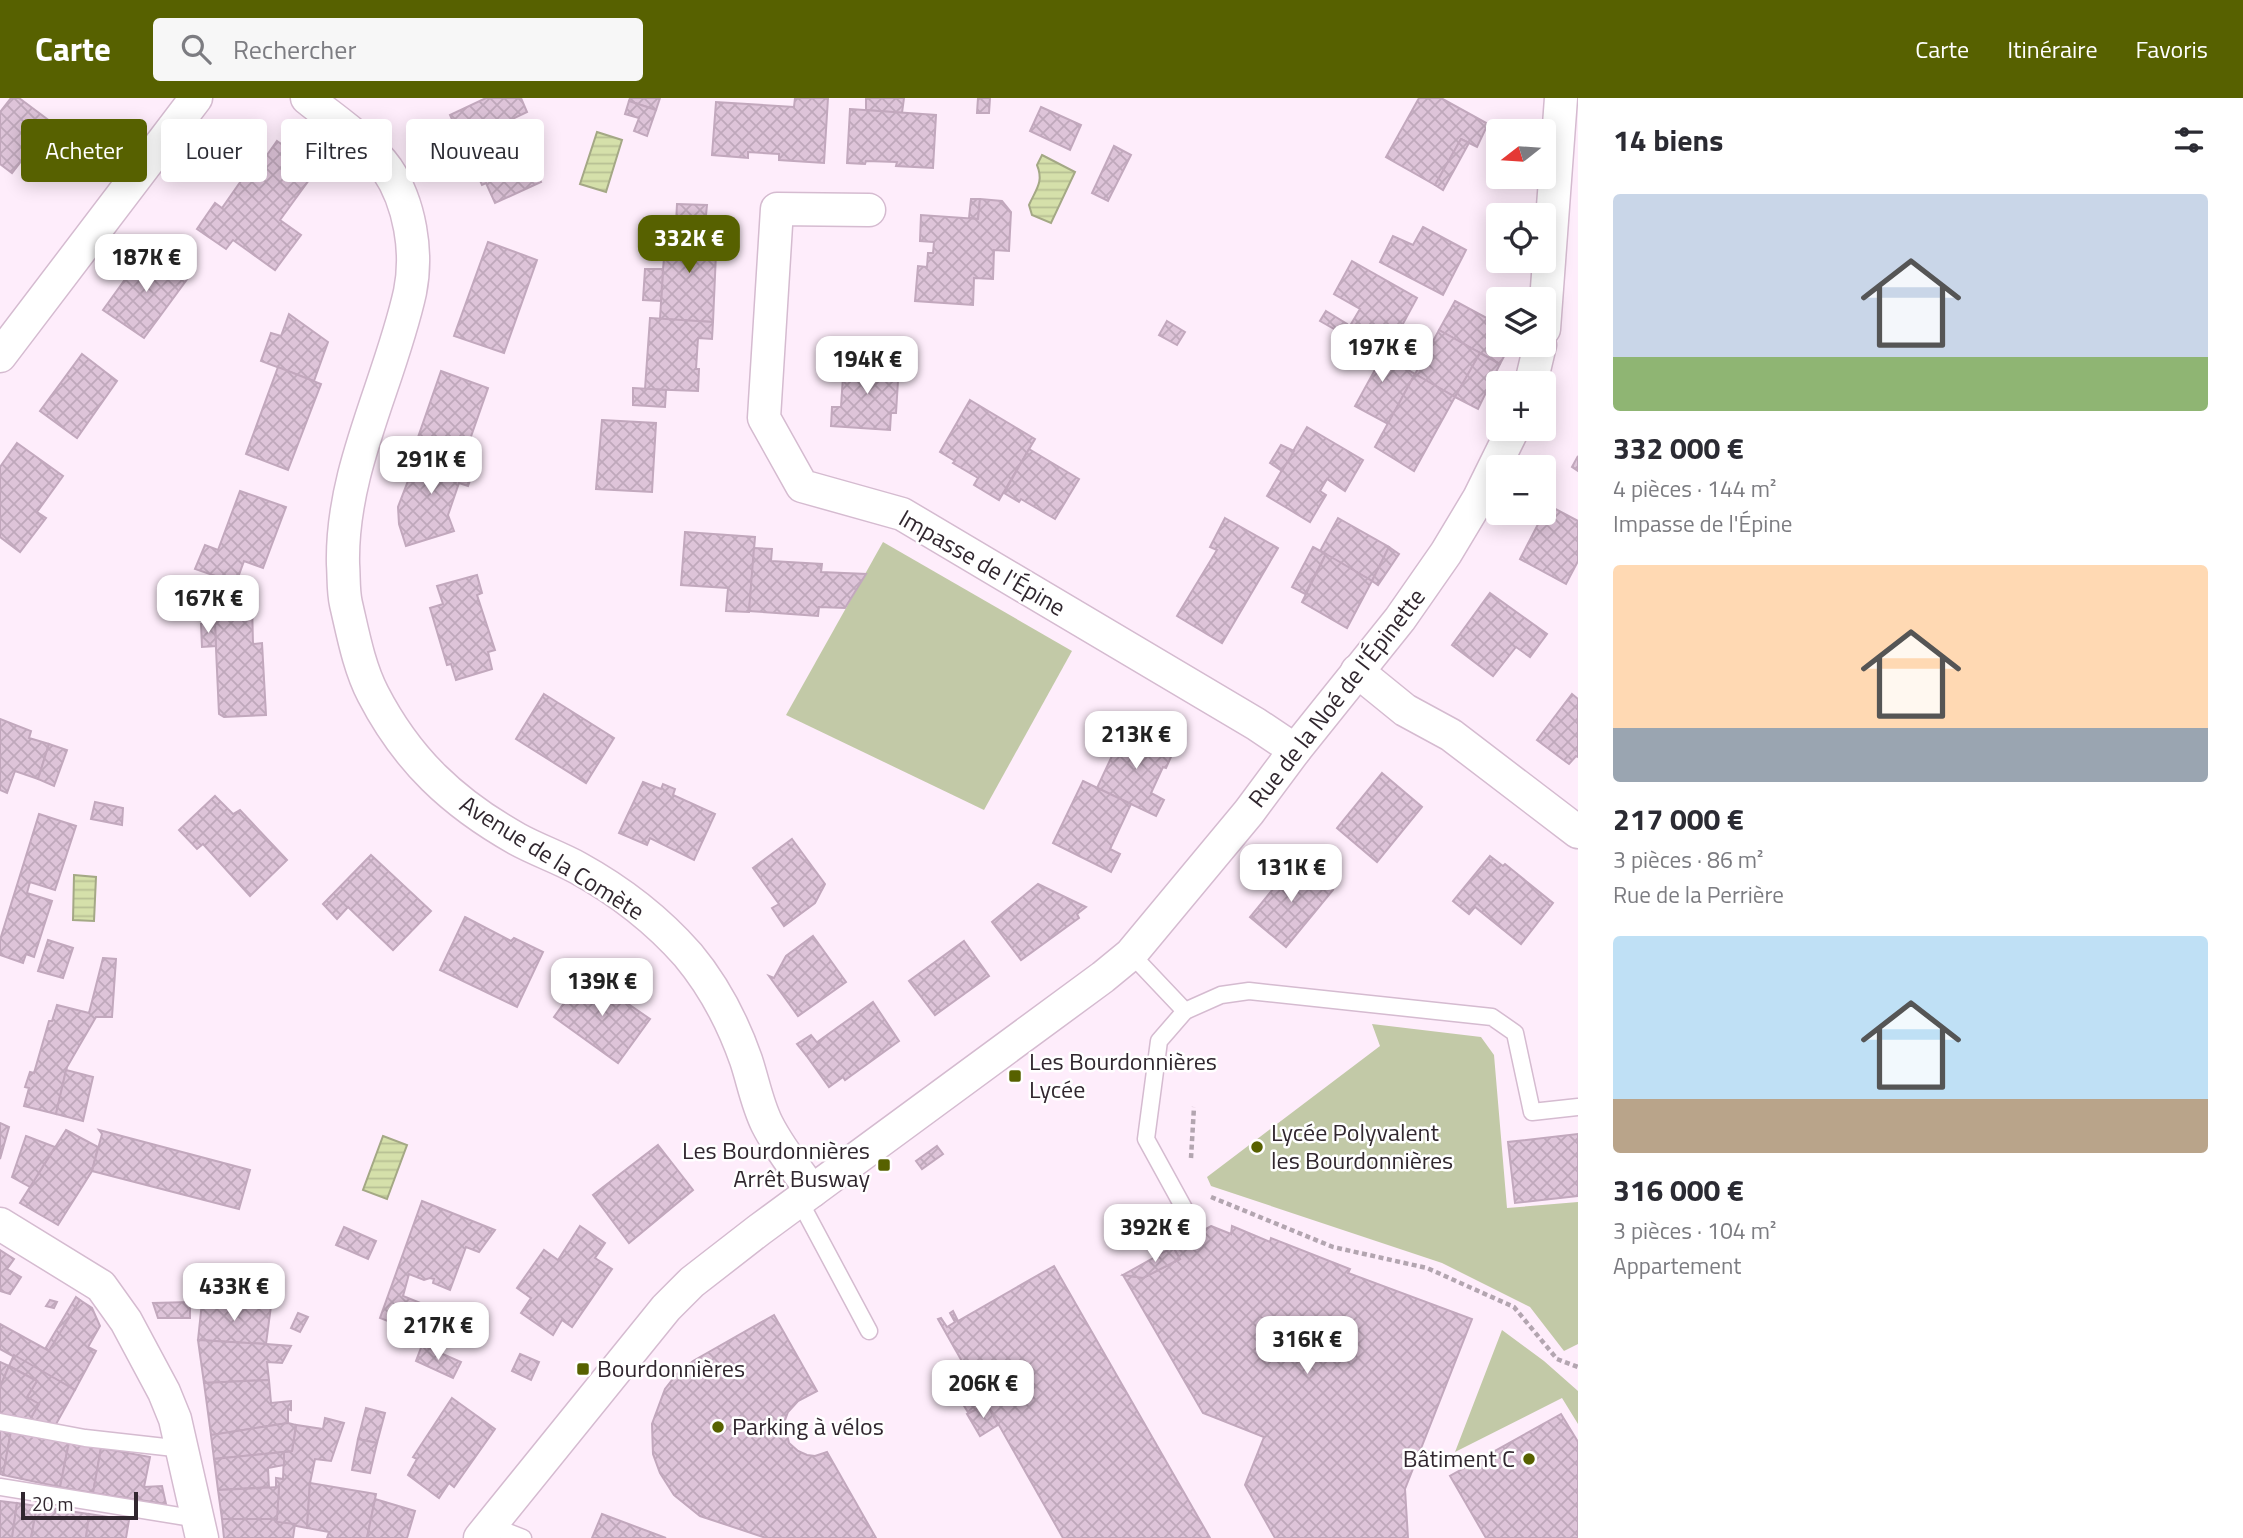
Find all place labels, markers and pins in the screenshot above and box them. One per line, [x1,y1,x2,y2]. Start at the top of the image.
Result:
pin: 332K € [632,216,746,275]
pin: 187K € [89,234,203,294]
pin: 197K € [1325,324,1439,384]
pin: 194K € [810,336,924,396]
pin: 291K € [374,436,488,496]
pin: 167K € [151,575,265,635]
pin: 213K € [1079,712,1193,771]
pin: 131K € [1234,844,1348,904]
pin: 139K € [545,958,659,1018]
place label: Les Bourdonnières Lycée [1029,1043,1217,1107]
marker: Les Bourdonnières Lycée [1007,1068,1023,1084]
place label: Lycée Polyvalent les Bourdonnières [1271,1114,1453,1178]
place label: Les Bourdonnières Arrêt Busway [682,1132,870,1196]
marker: Lycée Polyvalent les Bourdonnières [1249,1139,1265,1155]
marker: Les Bourdonnières Arrêt Busway [876,1157,892,1173]
pin: 392K € [1098,1204,1212,1264]
pin: 433K € [177,1264,291,1323]
pin: 217K € [381,1302,495,1362]
pin: 316K € [1250,1316,1364,1376]
place label: Bourdonnières [597,1350,745,1386]
pin: 206K € [926,1360,1040,1420]
marker: Bourdonnières [575,1361,591,1377]
place label: Parking à vélos [732,1408,884,1444]
marker: Parking à vélos [710,1419,726,1435]
place label: Bâtiment C [1403,1440,1515,1476]
marker: Bâtiment C [1521,1451,1537,1467]

